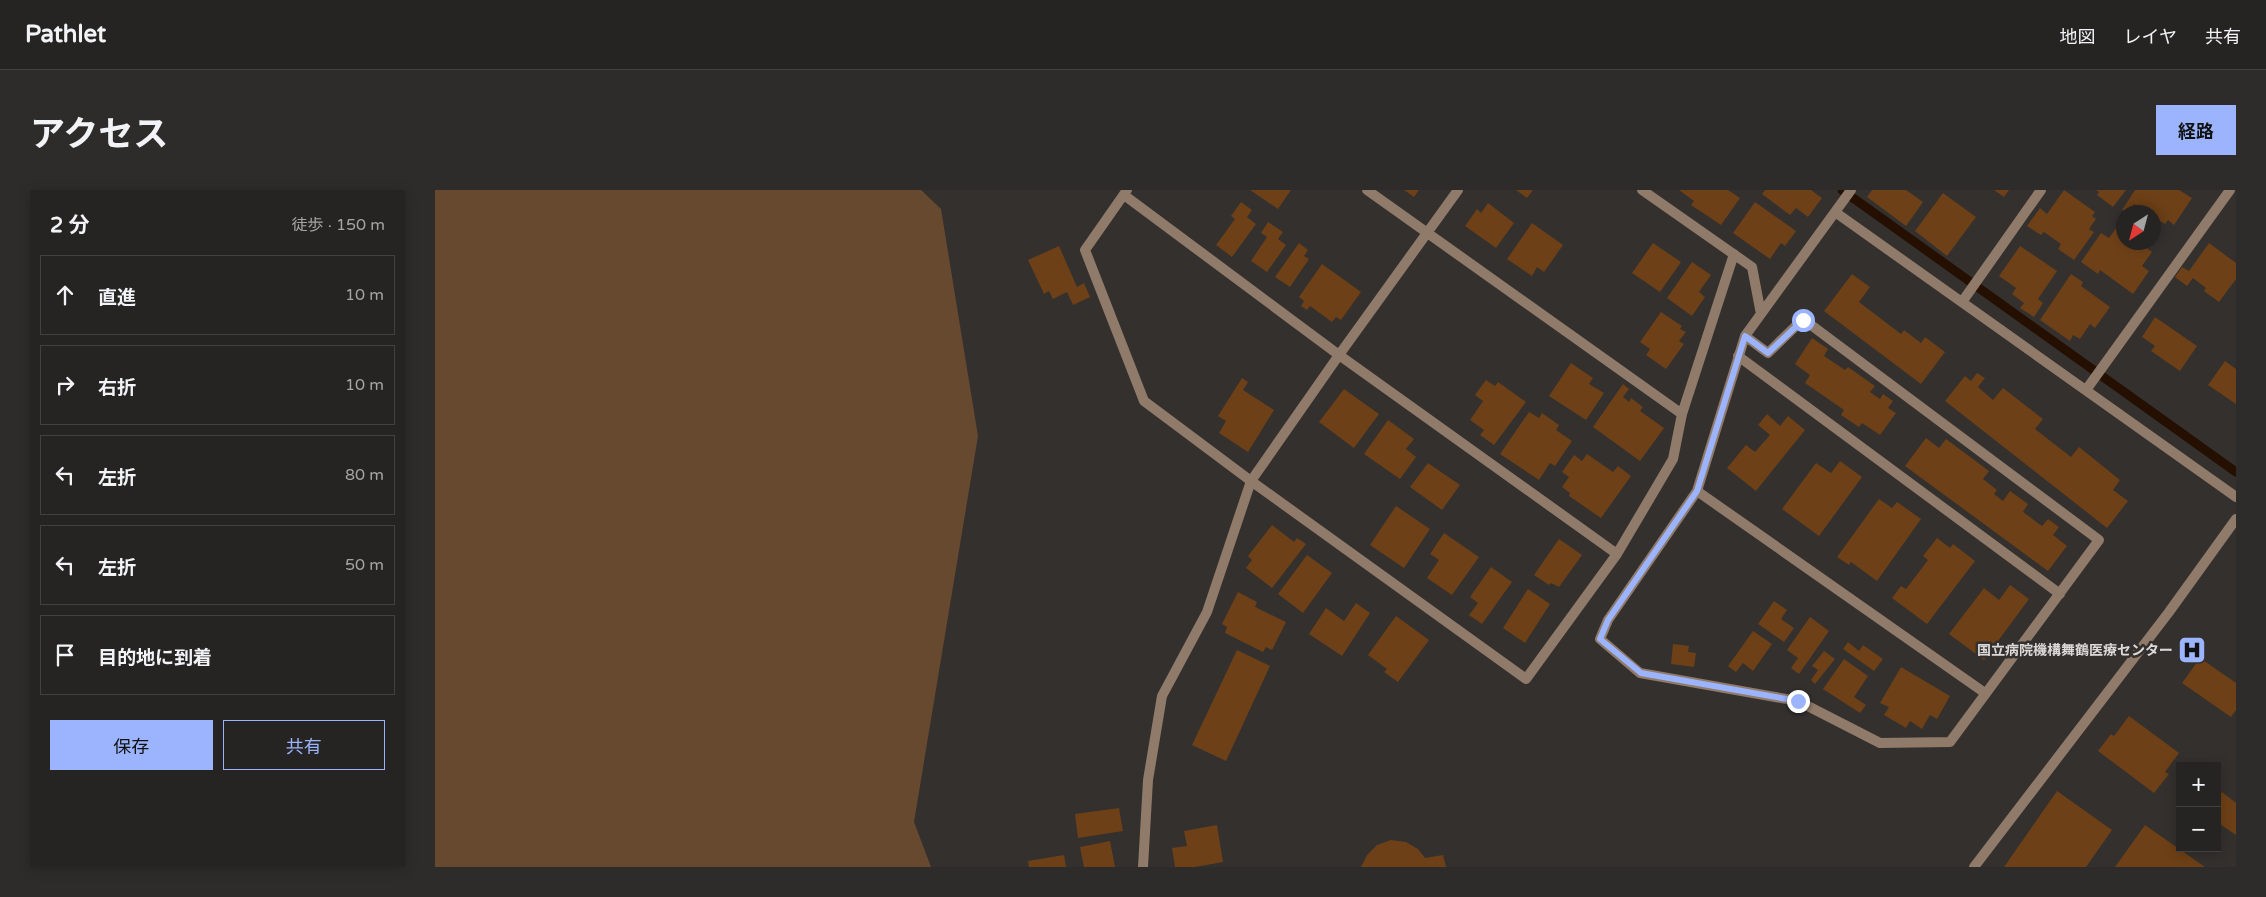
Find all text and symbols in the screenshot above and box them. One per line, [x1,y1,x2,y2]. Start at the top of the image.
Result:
text: Pathlet [25,20,106,49]
text: 地図 [2060,26,2096,48]
text: レイヤ [2124,26,2177,48]
text: 共有 [2205,26,2241,48]
button: 経路 [2156,105,2236,155]
text: アクセス [30,114,168,156]
north arrow [2116,205,2161,250]
text: 2 分 [50,213,90,238]
text: 徒歩 · 150 m [292,215,385,235]
icon: ahead [51,281,79,309]
text: 10 m [345,285,384,305]
text: 直進 [98,287,136,309]
route start [1792,309,1815,332]
icon: right [51,371,79,399]
text: 10 m [345,375,384,395]
text: 右折 [98,377,136,399]
icon: left [51,461,79,489]
text: 80 m [345,465,384,485]
text: 左折 [98,467,136,489]
icon: left [51,551,79,579]
text: 50 m [345,555,384,575]
text: 左折 [98,557,136,579]
hospital icon: 国立病院機構舞鶴医療センター [2177,635,2207,665]
icon: arrive [51,641,79,669]
place label: 国立病院機構舞鶴医療センター [1977,642,2173,659]
text: 目的地に到着 [98,647,212,669]
route end [1787,690,1810,713]
button: 保存 [50,720,213,770]
button: 共有 [223,720,385,770]
map controls [2176,762,2221,852]
button: + [2176,762,2221,807]
button: − [2176,807,2221,852]

